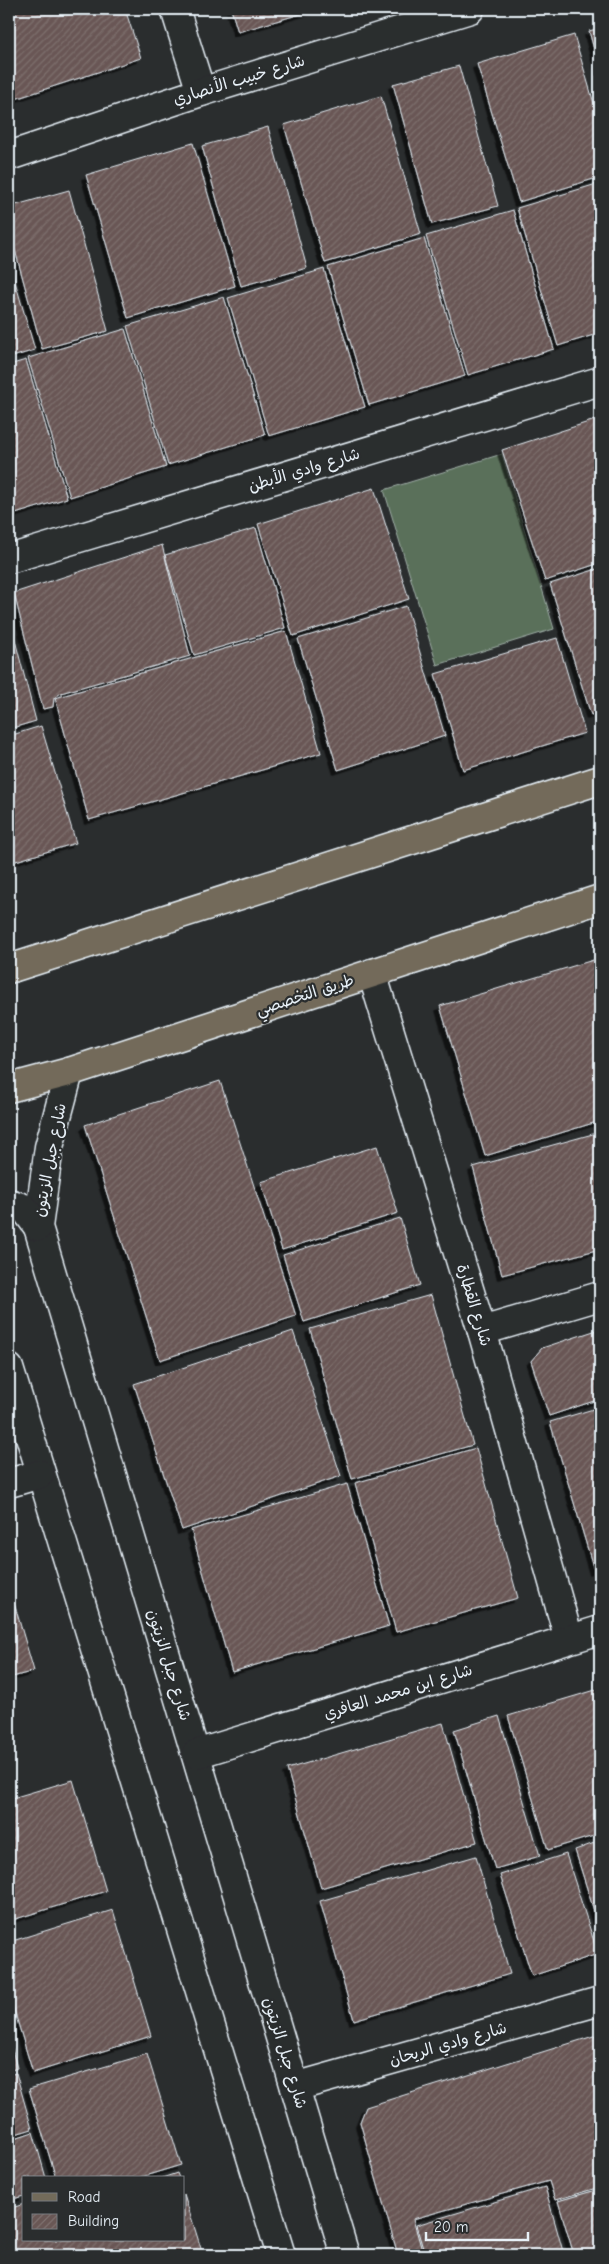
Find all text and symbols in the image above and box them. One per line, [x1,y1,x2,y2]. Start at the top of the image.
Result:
street label: شارع خبيب الأنصاري [170,49,308,111]
street label: شارع وادي الأبطن [245,443,363,497]
street label: طريق التخصصي [254,971,358,1024]
street label: شارع جبل الزيتون [30,1102,72,1219]
street label: شارع القطارة [451,1262,495,1349]
street label: شارع جبل الزيتون [142,1607,195,1723]
street label: شارع ابن محمد العافري [322,1661,475,1725]
street label: شارع جبل الزيتون [258,1995,311,2111]
street label: شارع وادي الريحان [387,2019,509,2071]
legend [22,2176,185,2242]
text: Road [68,2188,100,2206]
scale bar [426,2209,529,2241]
text: Building [68,2212,119,2230]
text: 20 m [434,2218,468,2236]

